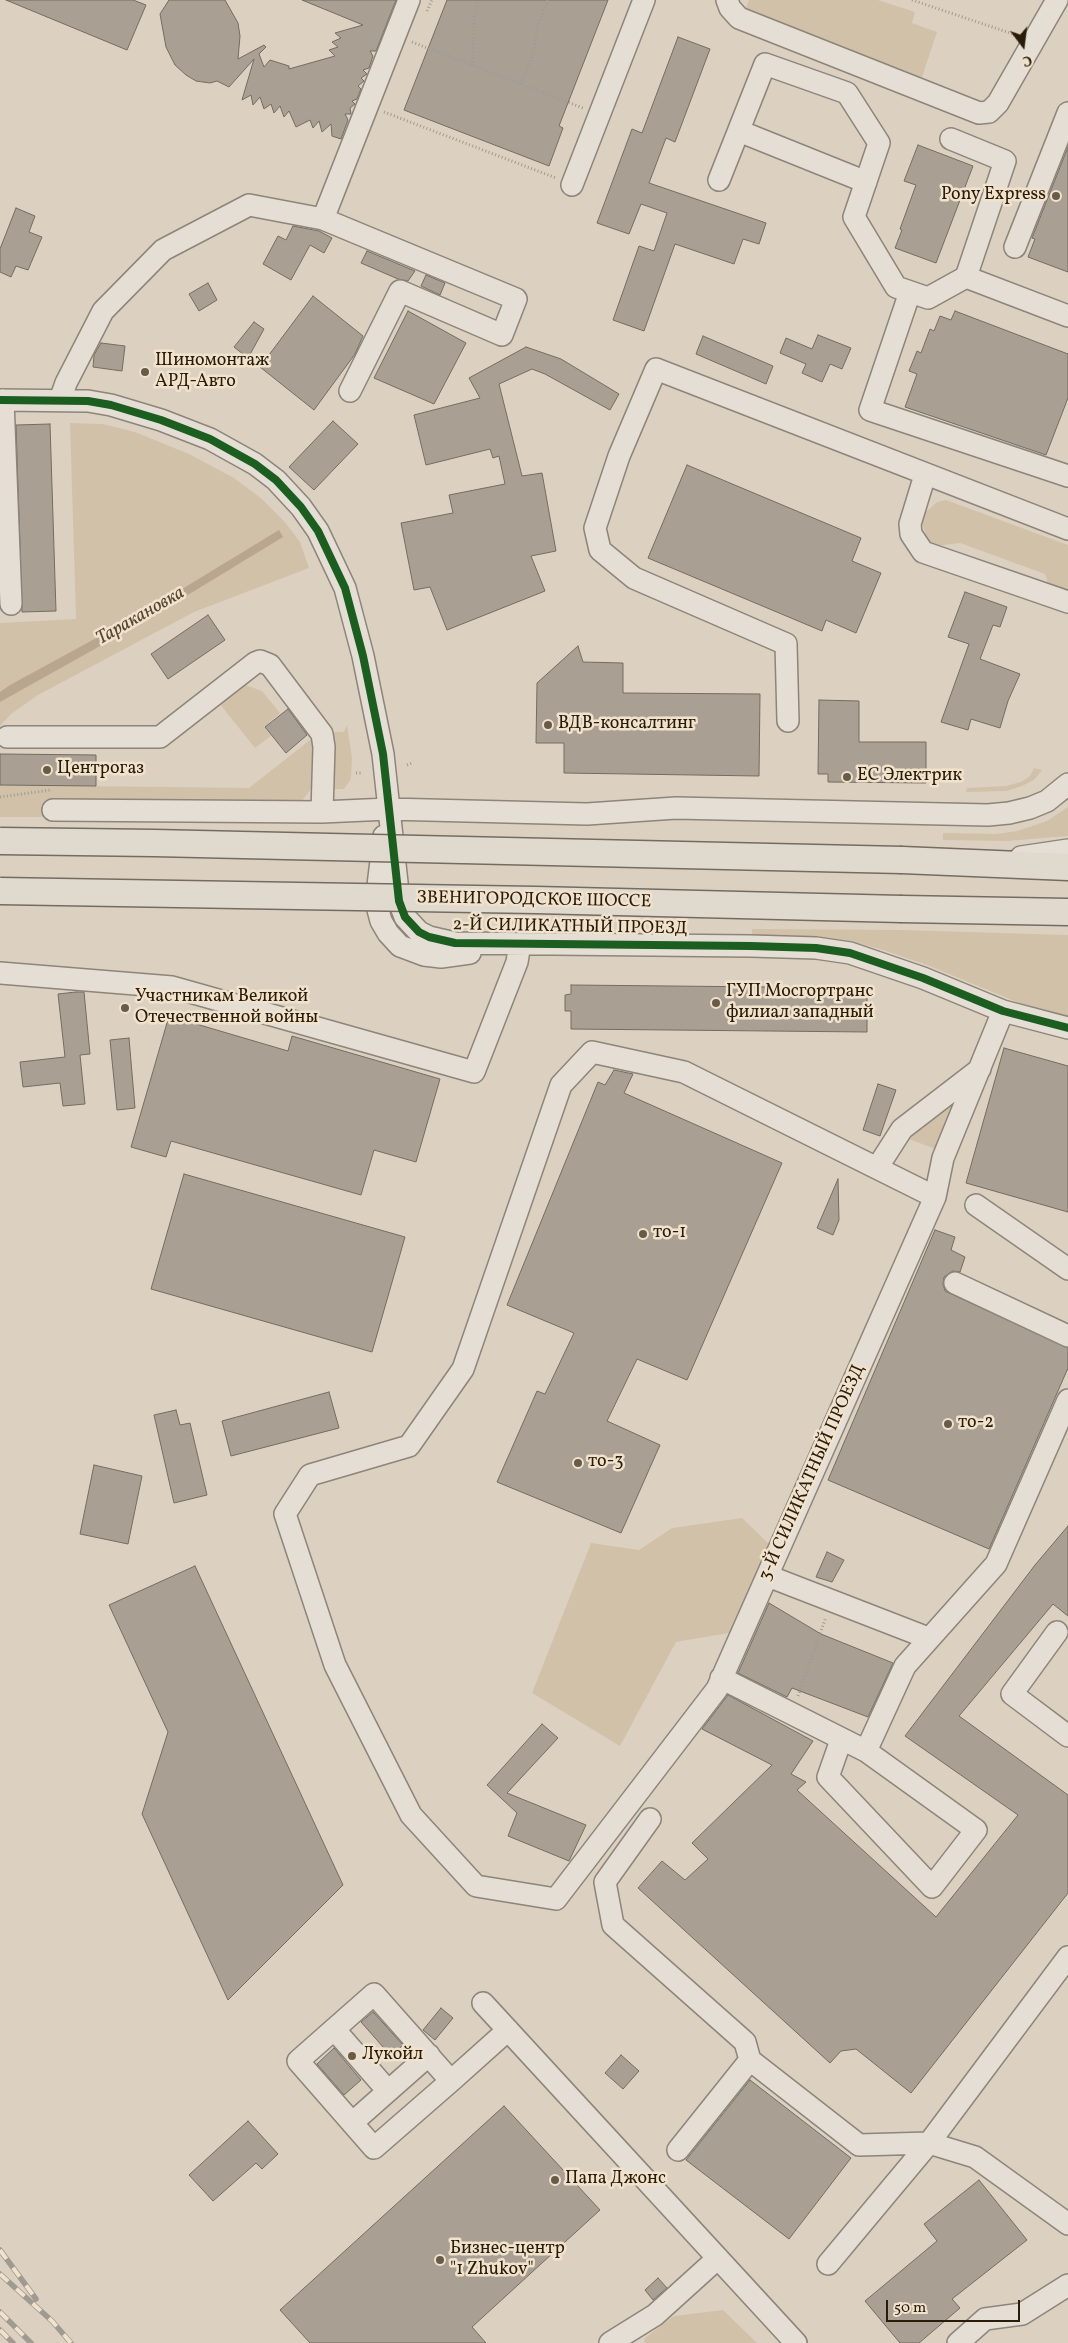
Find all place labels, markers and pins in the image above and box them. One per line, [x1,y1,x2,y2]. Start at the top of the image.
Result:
place label: Pony Express [941,185,1046,207]
marker: Pony Express [1050,190,1062,202]
place label: Шиномонтаж АРД-Авто [155,351,269,394]
marker: Шиномонтаж АРД-Авто [139,366,151,378]
place label: ВДВ-консалтинг [558,714,696,736]
marker: ВДВ-консалтинг [542,719,554,731]
place label: Центрогаз [57,759,144,781]
marker: Центрогаз [41,764,53,776]
place label: ЕС Электрик [857,766,962,788]
marker: ЕС Электрик [841,771,853,783]
place label: ГУП Мосгортранс филиал западный [726,982,874,1024]
place label: Участникам Великой Отечественной войны [135,987,318,1030]
marker: ГУП Мосгортранс филиал западный [710,997,722,1009]
marker: Участникам Великой Отечественной войны [119,1002,131,1014]
place label: то-1 [653,1223,686,1245]
marker: то-1 [637,1228,649,1240]
place label: то-2 [958,1413,994,1435]
marker: то-2 [942,1418,954,1430]
place label: то-3 [588,1452,623,1474]
marker: то-3 [572,1457,584,1469]
place label: Лукойл [362,2045,423,2067]
marker: Лукойл [346,2050,358,2062]
place label: Папа Джонс [565,2169,666,2191]
marker: Папа Джонс [549,2174,561,2186]
place label: Бизнес-центр "1 Zhukov" [450,2239,565,2282]
marker: Бизнес-центр "1 Zhukov" [434,2254,446,2266]

